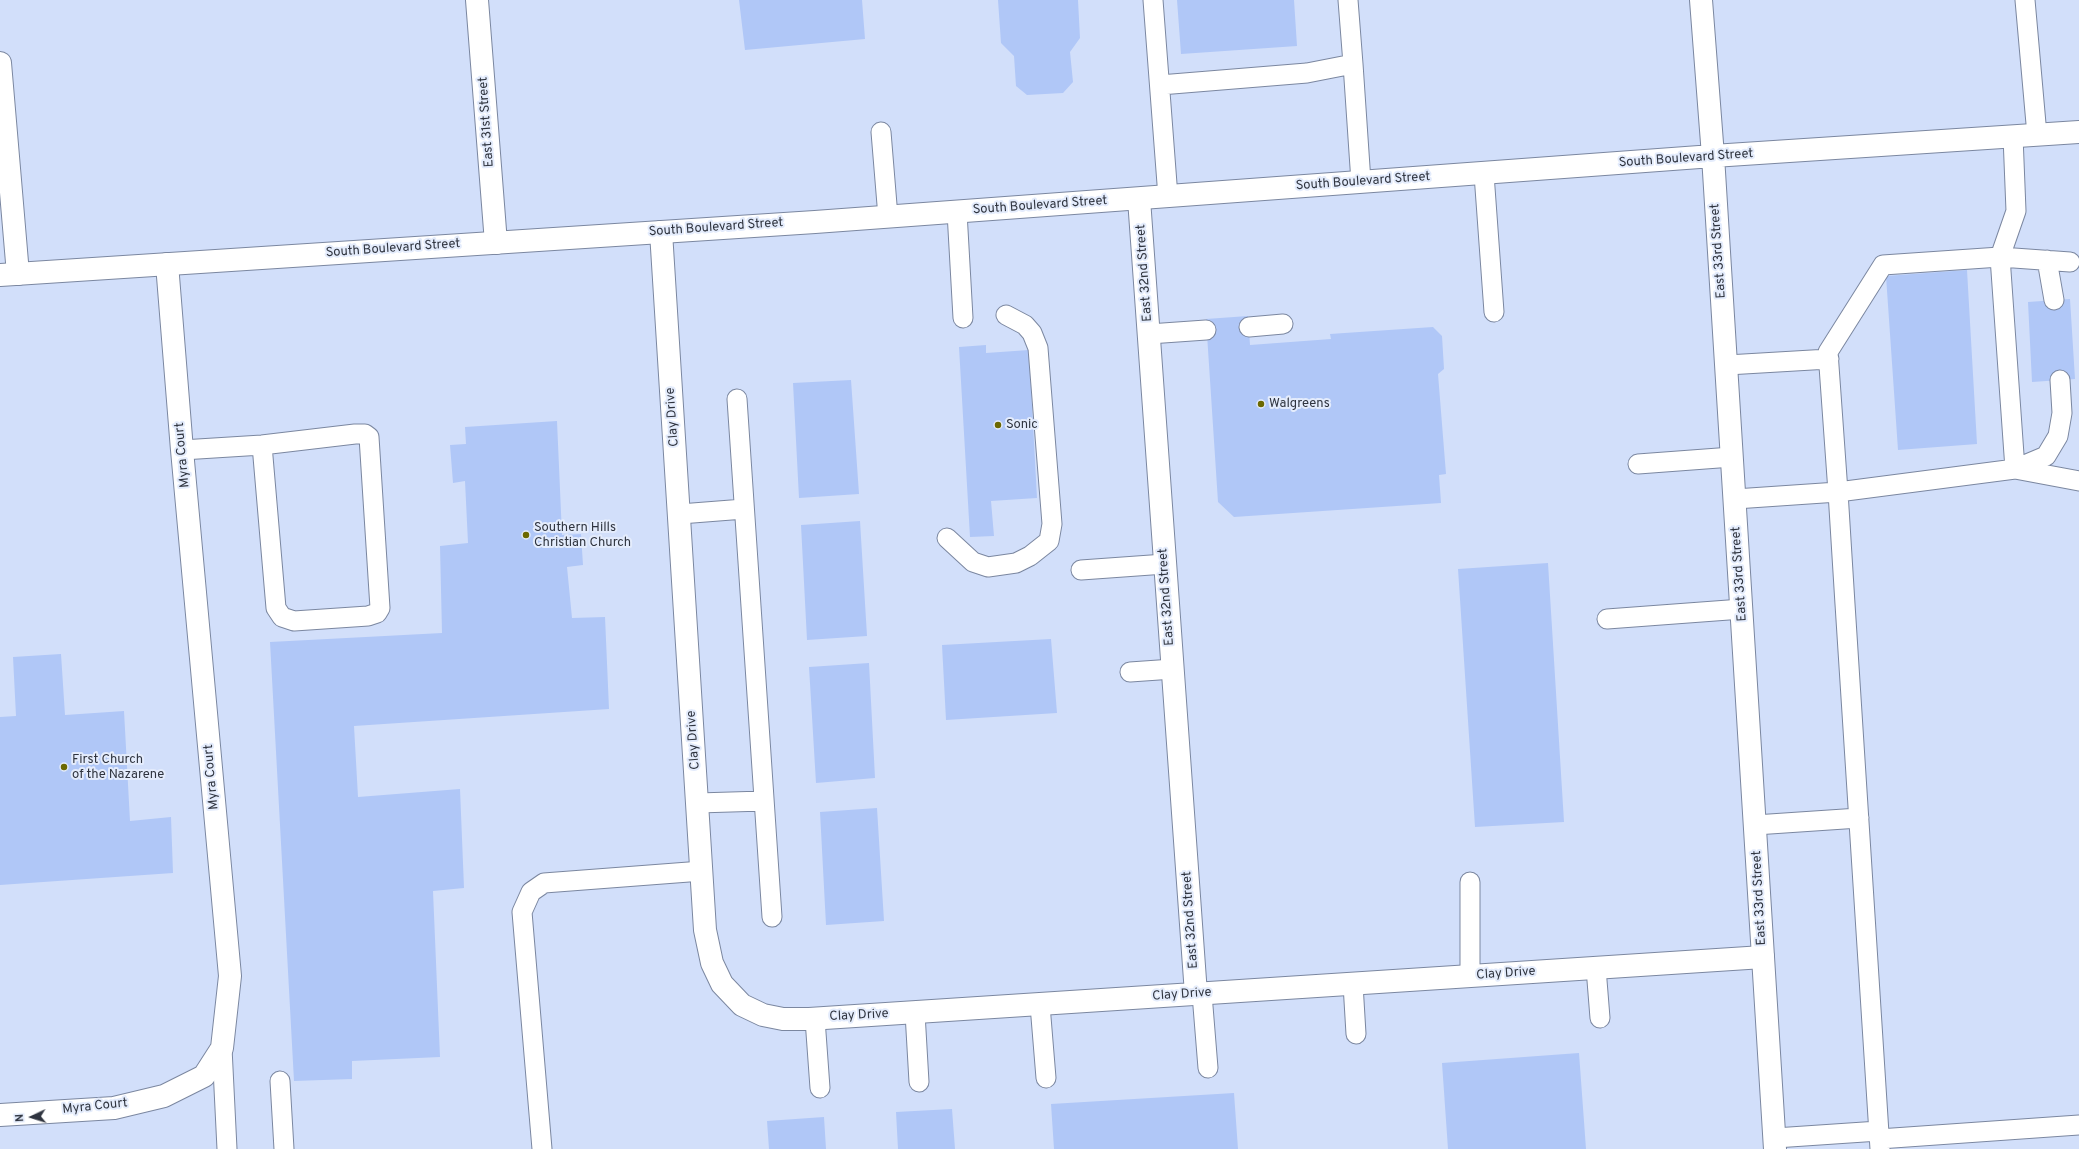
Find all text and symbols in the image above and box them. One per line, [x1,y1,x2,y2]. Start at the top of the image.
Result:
street label: East 31st Street [476,76,498,168]
street label: South Boulevard Street [1618,147,1754,171]
street label: South Boulevard Street [1295,170,1431,194]
street label: South Boulevard Street [972,194,1108,218]
street label: East 33rd Street [1708,203,1730,299]
street label: South Boulevard Street [648,216,784,240]
street label: East 32nd Street [1134,224,1156,322]
street label: South Boulevard Street [325,237,461,261]
street label: Clay Drive [663,387,683,447]
place label: Walgreens [1269,396,1330,412]
marker: Walgreens [1256,399,1266,409]
place label: Sonic [1006,417,1038,433]
marker: Sonic [993,420,1003,430]
street label: Myra Court [172,422,194,488]
place label: Southern Hills Christian Church [534,520,631,551]
street label: East 33rd Street [1729,526,1751,622]
marker: Southern Hills Christian Church [521,530,531,540]
street label: East 32nd Street [1156,548,1178,646]
street label: Clay Drive [684,710,704,770]
street label: Myra Court [201,744,223,810]
place label: First Church of the Nazarene [72,752,164,783]
marker: First Church of the Nazarene [59,762,69,772]
street label: East 33rd Street [1750,850,1770,946]
street label: East 32nd Street [1180,871,1202,969]
street label: Clay Drive [1476,964,1536,984]
street label: Clay Drive [1152,985,1212,1005]
street label: Clay Drive [829,1007,889,1025]
street label: Myra Court [62,1096,128,1118]
north arrow [12,1097,52,1137]
text: N [13,1113,27,1122]

